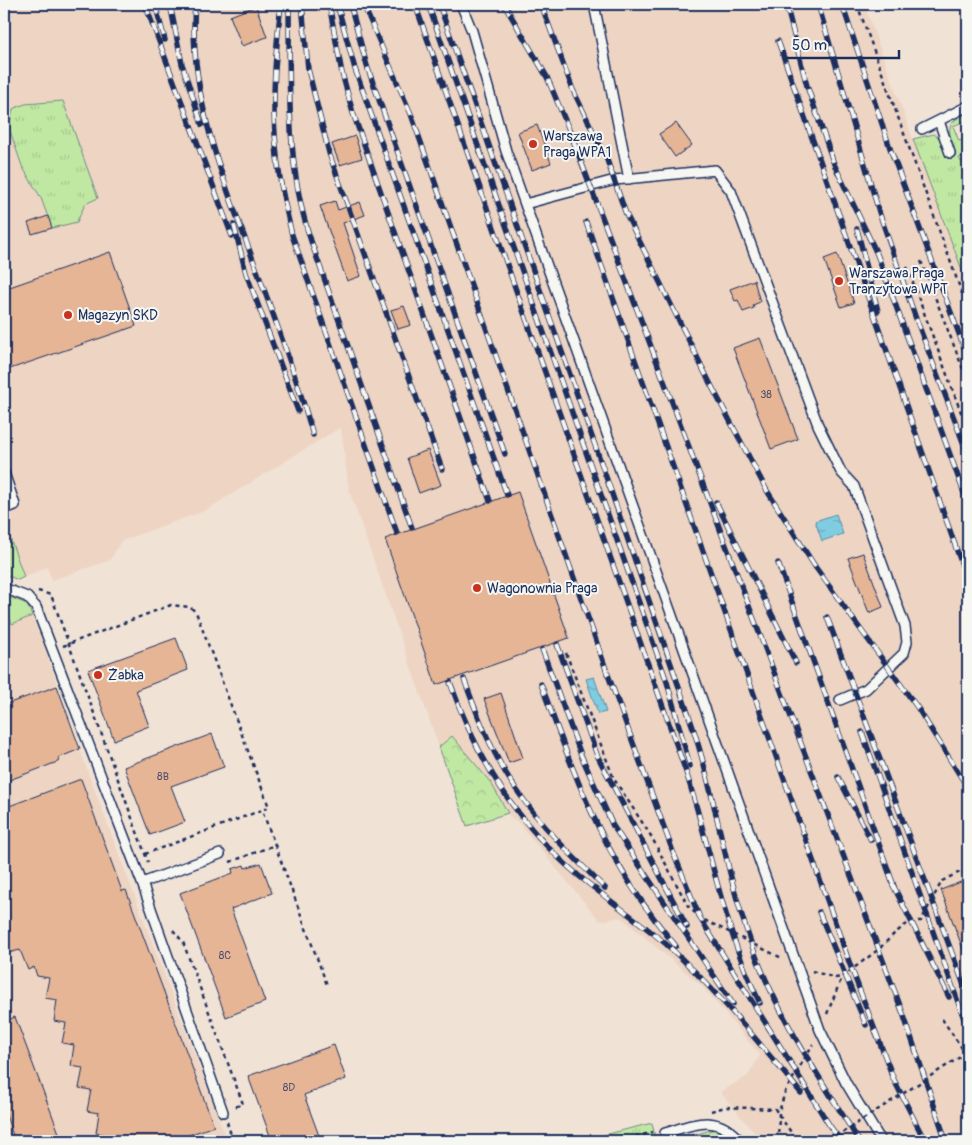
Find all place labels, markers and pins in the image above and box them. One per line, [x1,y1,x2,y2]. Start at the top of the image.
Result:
place label: Warszawa Praga WPA1 [543,128,611,161]
marker: Warszawa Praga WPA1 [527,138,539,150]
place label: Warszawa Praga Tranzytowa WPT [849,265,948,298]
marker: Warszawa Praga Tranzytowa WPT [833,275,845,287]
place label: Magazyn SKD [78,307,158,324]
marker: Magazyn SKD [62,309,74,321]
place label: Wagonownia Praga [487,580,597,597]
marker: Wagonownia Praga [471,582,483,594]
place label: Żabka [108,667,144,684]
marker: Żabka [92,669,104,681]

